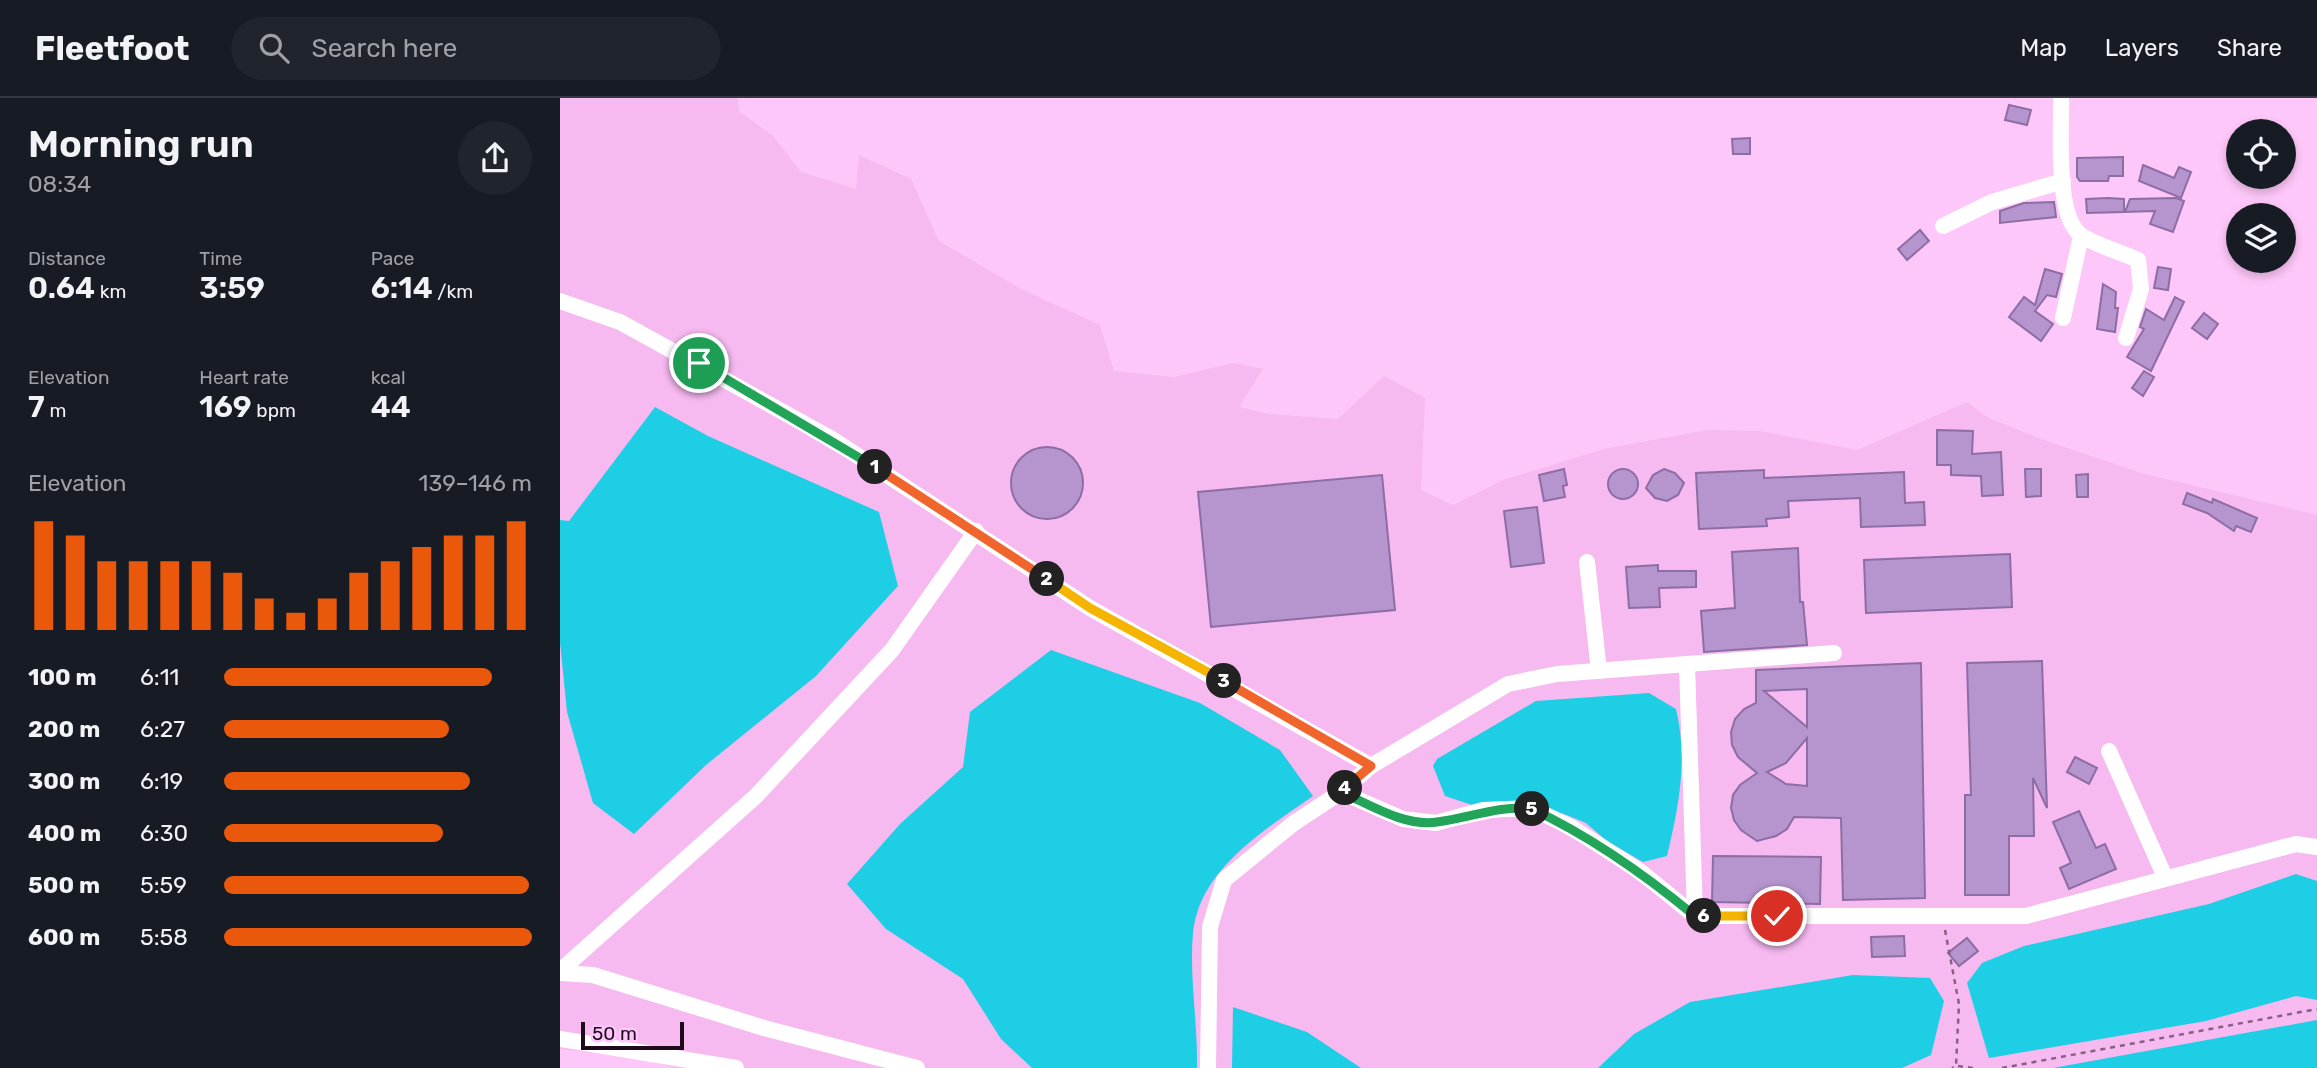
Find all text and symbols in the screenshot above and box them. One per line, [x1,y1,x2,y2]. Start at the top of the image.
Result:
search box [231,17,721,80]
text: Fleetfoot [35,29,189,68]
icon: search [255,29,293,67]
text: Search here [311,33,457,64]
text: Map [2020,34,2067,62]
text: Layers [2105,34,2179,62]
text: Share [2217,34,2282,62]
map controls [2226,119,2296,273]
button: locate [2226,119,2296,189]
text: Morning run [28,121,254,167]
button: share [458,121,532,195]
text: 08:34 [28,170,91,198]
button: layers [2226,203,2296,273]
text: Distance [28,247,106,270]
text: Time [199,247,242,270]
text: Pace [371,247,414,270]
text: 0.64 [28,270,95,306]
text: 3:59 [199,270,265,306]
text: 6:14 [371,270,433,306]
text: km [95,280,126,303]
text: /km [433,280,473,303]
pin [669,333,729,393]
icon: arrive [680,344,718,382]
text: Elevation [28,366,109,389]
text: Heart rate [199,366,289,389]
text: kcal [371,366,406,389]
text: 7 [28,389,45,425]
text: 169 [199,389,252,425]
text: 44 [371,389,411,425]
text: m [45,399,66,422]
text: bpm [252,399,296,422]
pin: 1 [858,450,892,484]
text: 1 [870,455,879,478]
text: Elevation [28,469,127,497]
text: 139–146 m [419,469,532,497]
pin: 2 [1030,561,1064,596]
text: 2 [1040,567,1053,590]
text: 100 m [28,663,97,691]
text: 6:11 [140,663,179,691]
pin: 3 [1206,664,1242,698]
text: 3 [1217,669,1230,692]
text: 200 m [28,715,100,743]
text: 6:27 [140,715,185,743]
text: 300 m [28,767,100,795]
text: 6:19 [140,767,183,795]
pin: 4 [1328,770,1362,806]
text: 4 [1338,776,1351,799]
pin: 5 [1514,792,1550,826]
text: 5 [1525,797,1538,820]
text: 400 m [28,819,101,847]
text: 6:30 [140,819,188,847]
text: 500 m [28,871,100,899]
text: 5:59 [140,871,187,899]
pin [1747,886,1807,946]
icon: check [1758,897,1796,935]
pin: 6 [1686,898,1722,934]
text: 6 [1697,904,1710,927]
text: 600 m [28,923,100,951]
text: 5:58 [140,923,188,951]
scale bar [581,1019,684,1051]
text: 50 m [592,1022,637,1045]

